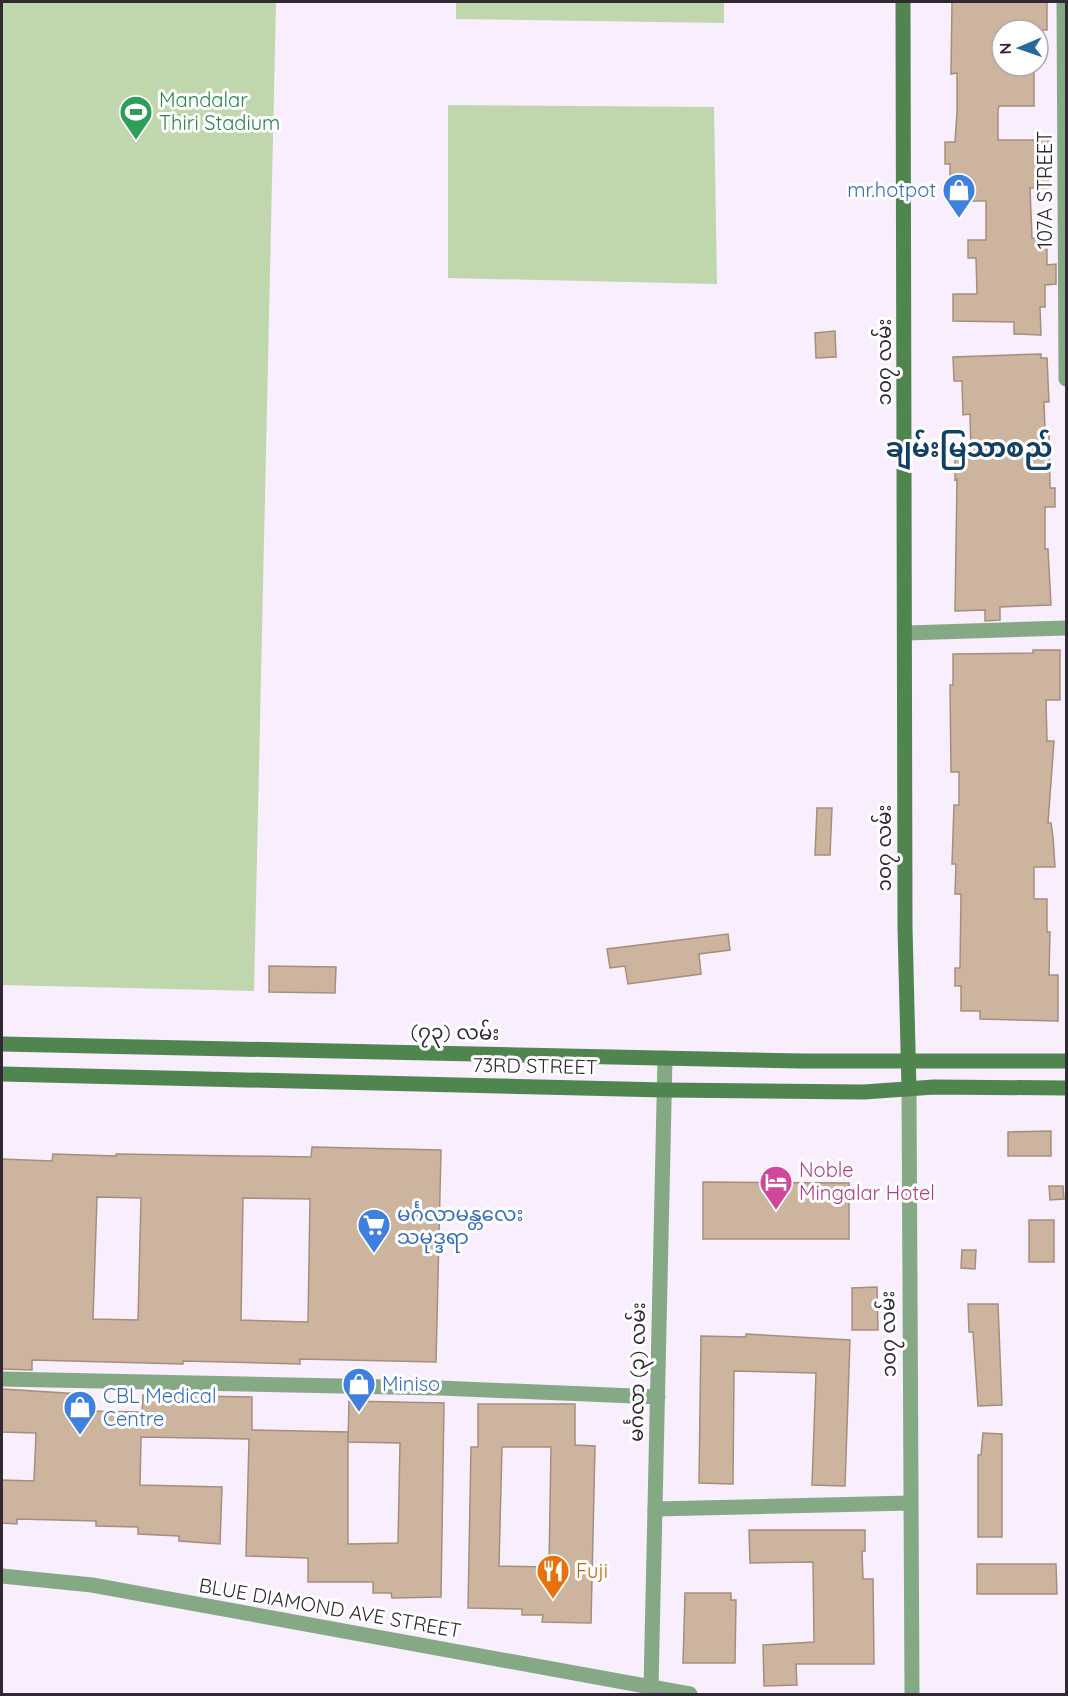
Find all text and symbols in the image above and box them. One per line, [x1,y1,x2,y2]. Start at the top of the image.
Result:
north arrow [990,18,1050,78]
text: N [995,42,1015,55]
place label: Mandalar Thiri Stadium [159,87,280,135]
sports icon: Mandalar Thiri Stadium [118,94,154,141]
street label: 107A STREET [1032,131,1057,249]
shop icon: mr.hotpot [941,172,977,219]
place label: mr.hotpot [847,177,936,202]
street label: ၁၀၇ လမ်း [870,319,900,405]
district label: ချမ်းမြသာစည် [885,429,1053,470]
street label: ၁၀၇ လမ်း [870,805,900,891]
street label: (၇၃) လမ်း [410,1017,500,1049]
street label: 73RD STREET [472,1052,598,1079]
place label: Noble Mingalar Hotel [799,1157,935,1205]
hotel icon: Noble Mingalar Hotel [758,1164,794,1211]
place label: မင်္ဂလာမန္တလေး သမုဒ္ဒရာ [397,1201,523,1254]
supermarket icon: မင်္ဂလာမန္တလေး သမုဒ္ဒရာ [356,1207,392,1254]
street label: ၁၀၇ လမ်း [873,1290,905,1378]
street label: မင်္ဂလာ (၃) လမ်း [622,1302,654,1442]
shop icon: Miniso [341,1366,377,1413]
place label: Miniso [382,1371,440,1396]
place label: CBL Medical Centre [103,1383,217,1431]
shop icon: CBL Medical Centre [62,1389,98,1436]
restaurant icon: Fuji [535,1553,571,1600]
place label: Fuji [576,1558,608,1583]
street label: BLUE DIAMOND AVE STREET [197,1572,463,1643]

